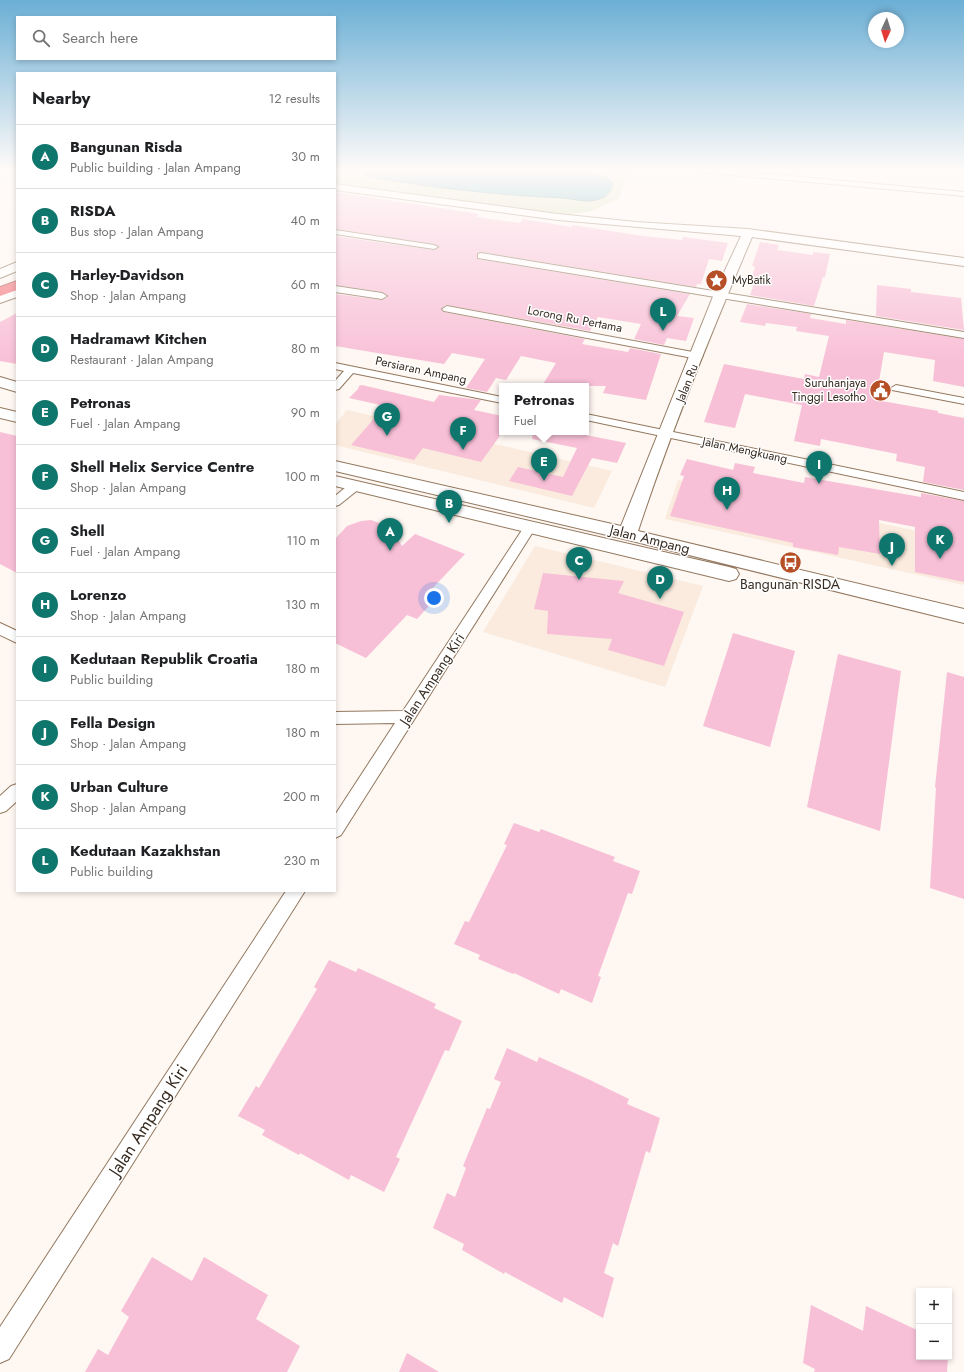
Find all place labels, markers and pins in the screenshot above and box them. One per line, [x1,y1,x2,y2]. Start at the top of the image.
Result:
place icon: MyBatik [704,267,730,293]
place label: MyBatik [732,271,771,289]
pin: L [650,298,676,331]
place label: Suruhanjaya Tinggi Lesotho [792,374,866,406]
public building icon: Suruhanjaya Tinggi Lesotho [868,377,894,403]
pin: G [374,403,400,436]
pin: F [450,417,476,450]
pin: E [531,448,557,481]
pin: I [806,451,832,484]
pin: H [714,477,740,510]
pin: B [436,490,462,523]
pin: A [377,518,403,551]
pin: K [927,526,953,559]
pin: J [879,533,905,566]
pin: C [566,547,592,580]
bus stop icon: Bangunan RISDA [777,549,803,575]
pin: D [647,566,673,599]
place label: Bangunan RISDA [740,574,841,594]

